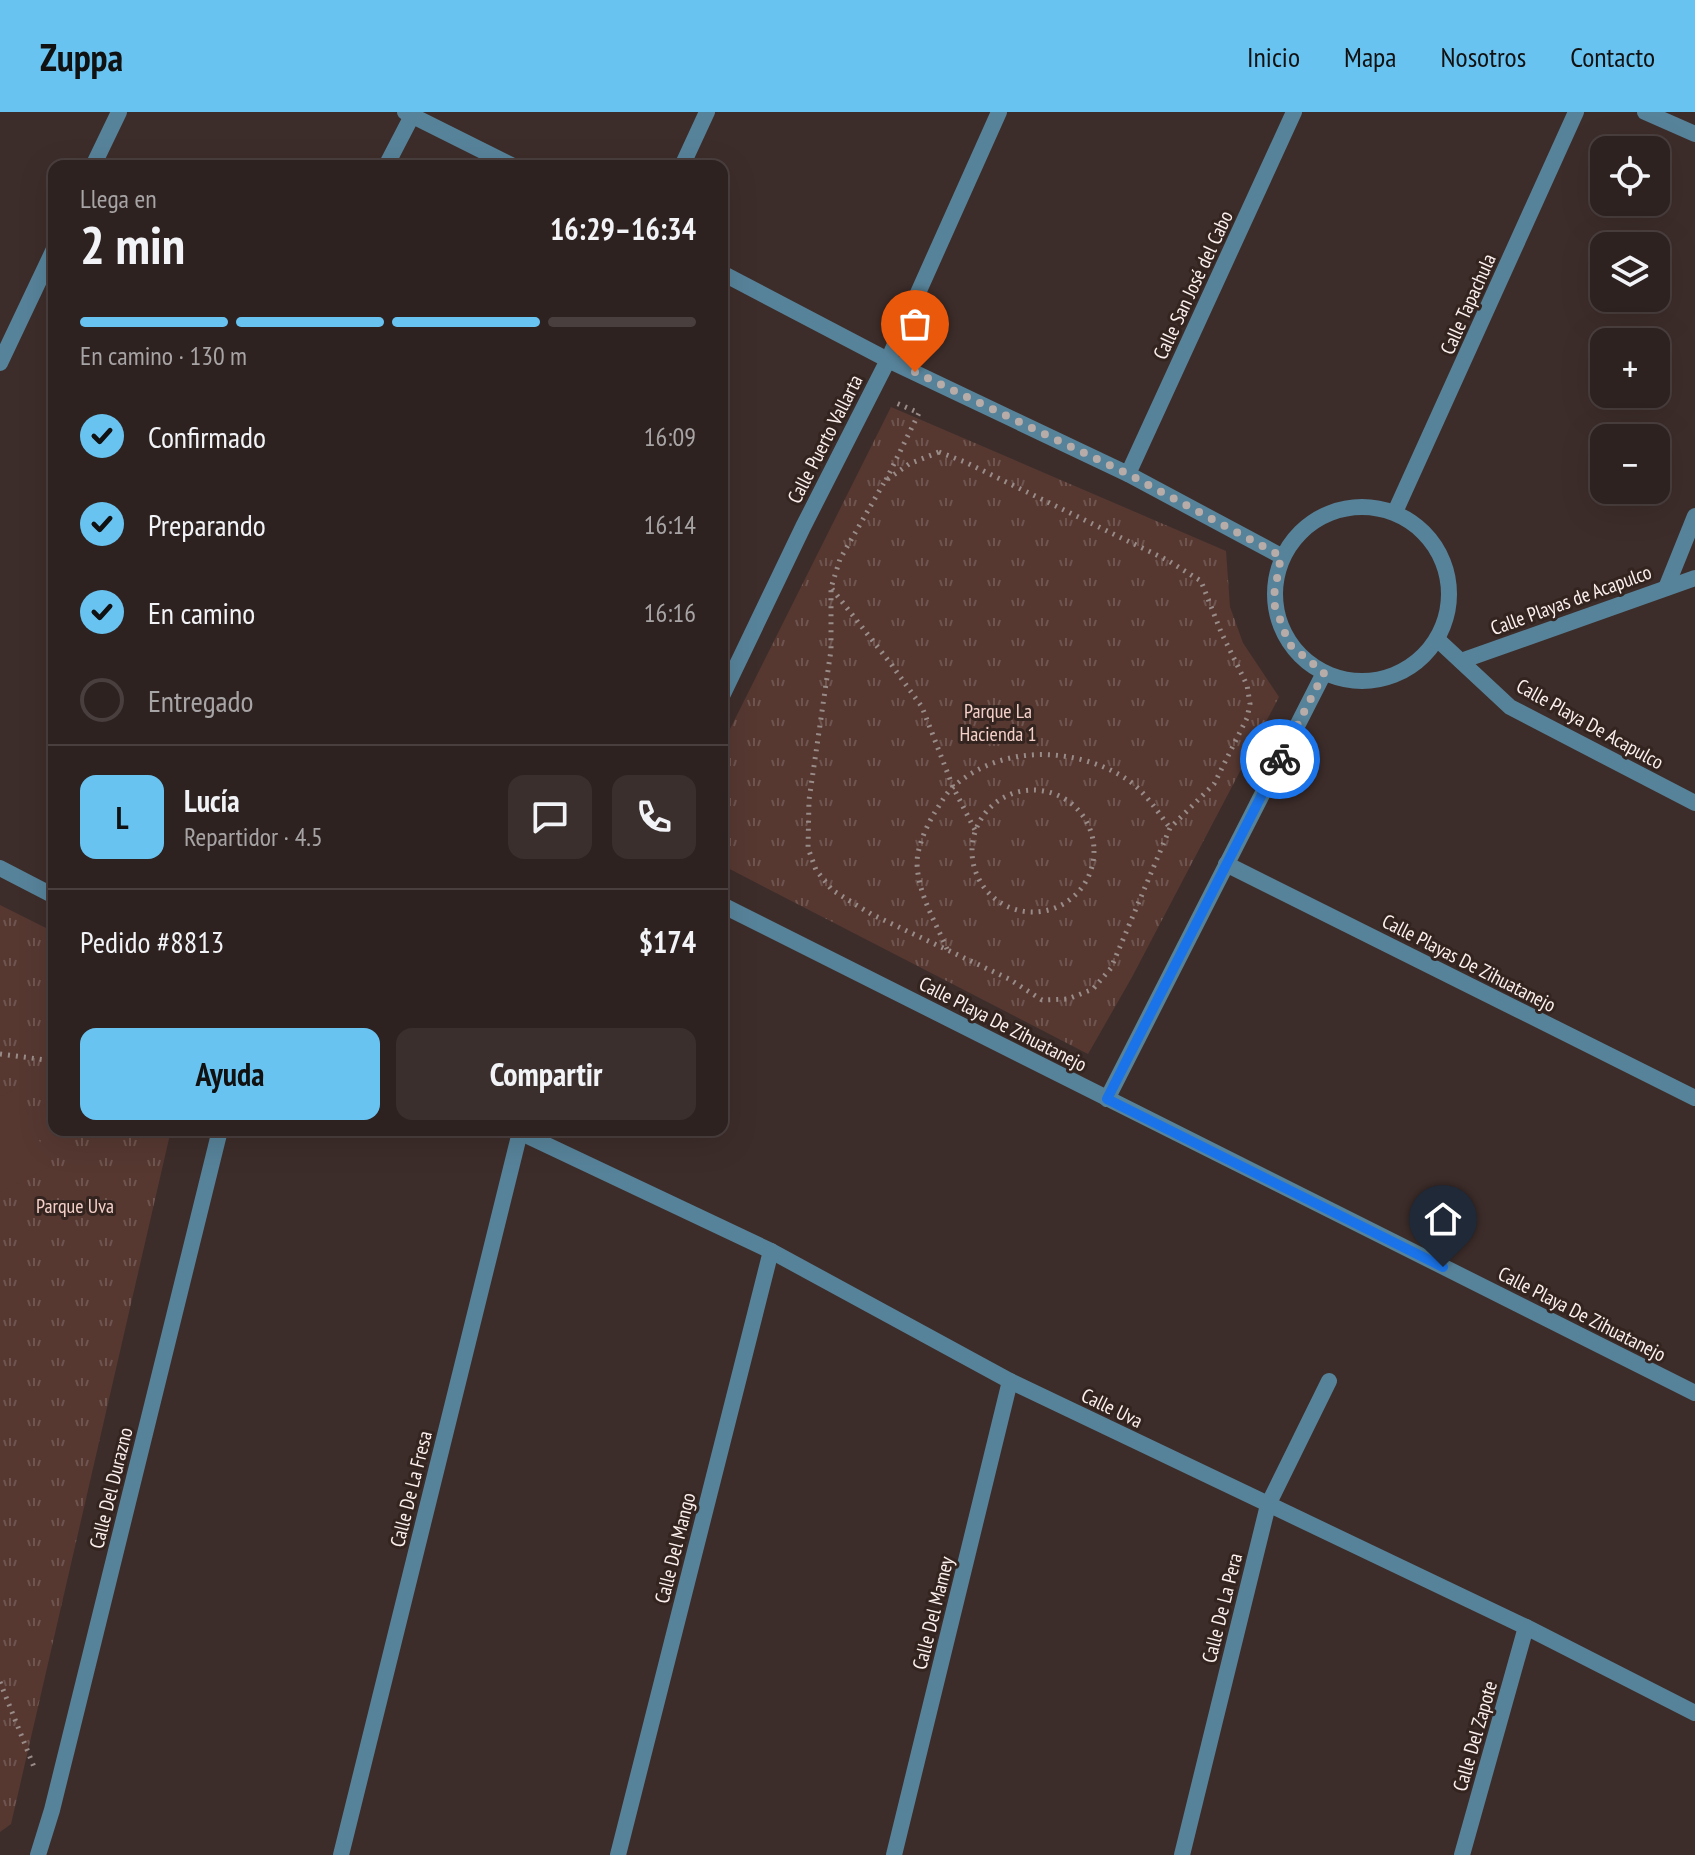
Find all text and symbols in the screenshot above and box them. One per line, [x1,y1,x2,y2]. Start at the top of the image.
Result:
text: Zuppa [40,32,123,81]
text: Inicio [1247,38,1300,75]
text: Mapa [1344,38,1396,75]
text: Nosotros [1440,38,1526,75]
text: Contacto [1570,38,1655,75]
map controls [1590,136,1670,504]
button: locate [1590,136,1670,216]
text: Llega en [80,182,157,215]
street label: Calle San José del Cabo [1147,207,1239,363]
text: 16:29–16:34 [550,209,696,248]
text: 2 min [80,211,185,278]
button: layers [1590,232,1670,312]
street label: Calle Tapachula [1434,250,1502,358]
pin [881,290,949,372]
icon: bag [893,302,937,346]
button: + [1590,328,1670,408]
text: En camino · 130 m [80,339,247,372]
street label: Calle Puerto Vallarta [781,370,869,508]
icon: check [80,414,124,458]
text: Confirmado [148,417,266,456]
text: 16:09 [644,420,696,453]
button: − [1590,424,1670,504]
icon: check [80,502,124,546]
text: Preparando [148,505,266,544]
text: 16:14 [644,508,696,541]
street label: Calle Playas de Acapulco [1487,559,1655,641]
icon: check [80,590,124,634]
text: En camino [148,593,255,632]
text: 16:16 [644,596,696,629]
street label: Calle Playa De Acapulco [1512,673,1668,775]
text: Entregado [148,681,254,720]
park label: Parque La Hacienda 1 [959,698,1037,747]
courier [1240,719,1320,799]
icon: bike [1258,737,1302,781]
button: chat [508,775,592,859]
button: phone [612,775,696,859]
text: Lucía [184,781,240,820]
text: L [116,798,128,837]
text: Repartidor · 4.5 [184,820,323,853]
street label: Calle Playas De Zihuatanejo [1378,908,1560,1018]
text: Pedido #8813 [80,922,224,961]
text: $174 [639,922,696,961]
street label: Calle Playa De Zihuatanejo [915,970,1091,1078]
button: Ayuda [80,1028,380,1120]
button: Compartir [396,1028,696,1120]
pin [1409,1185,1477,1267]
park label: Parque Uva [36,1193,114,1219]
icon: home [1421,1197,1465,1241]
street label: Calle Playa De Zihuatanejo [1494,1260,1670,1368]
street label: Calle Uva [1077,1382,1147,1434]
street label: Calle Del Durazno [83,1425,139,1551]
street label: Calle De La Fresa [384,1428,438,1550]
street label: Calle Del Mango [649,1490,701,1606]
street label: Calle De La Pera [1196,1550,1248,1666]
street label: Calle Del Mamey [906,1553,960,1672]
street label: Calle Del Zapote [1447,1678,1503,1794]

